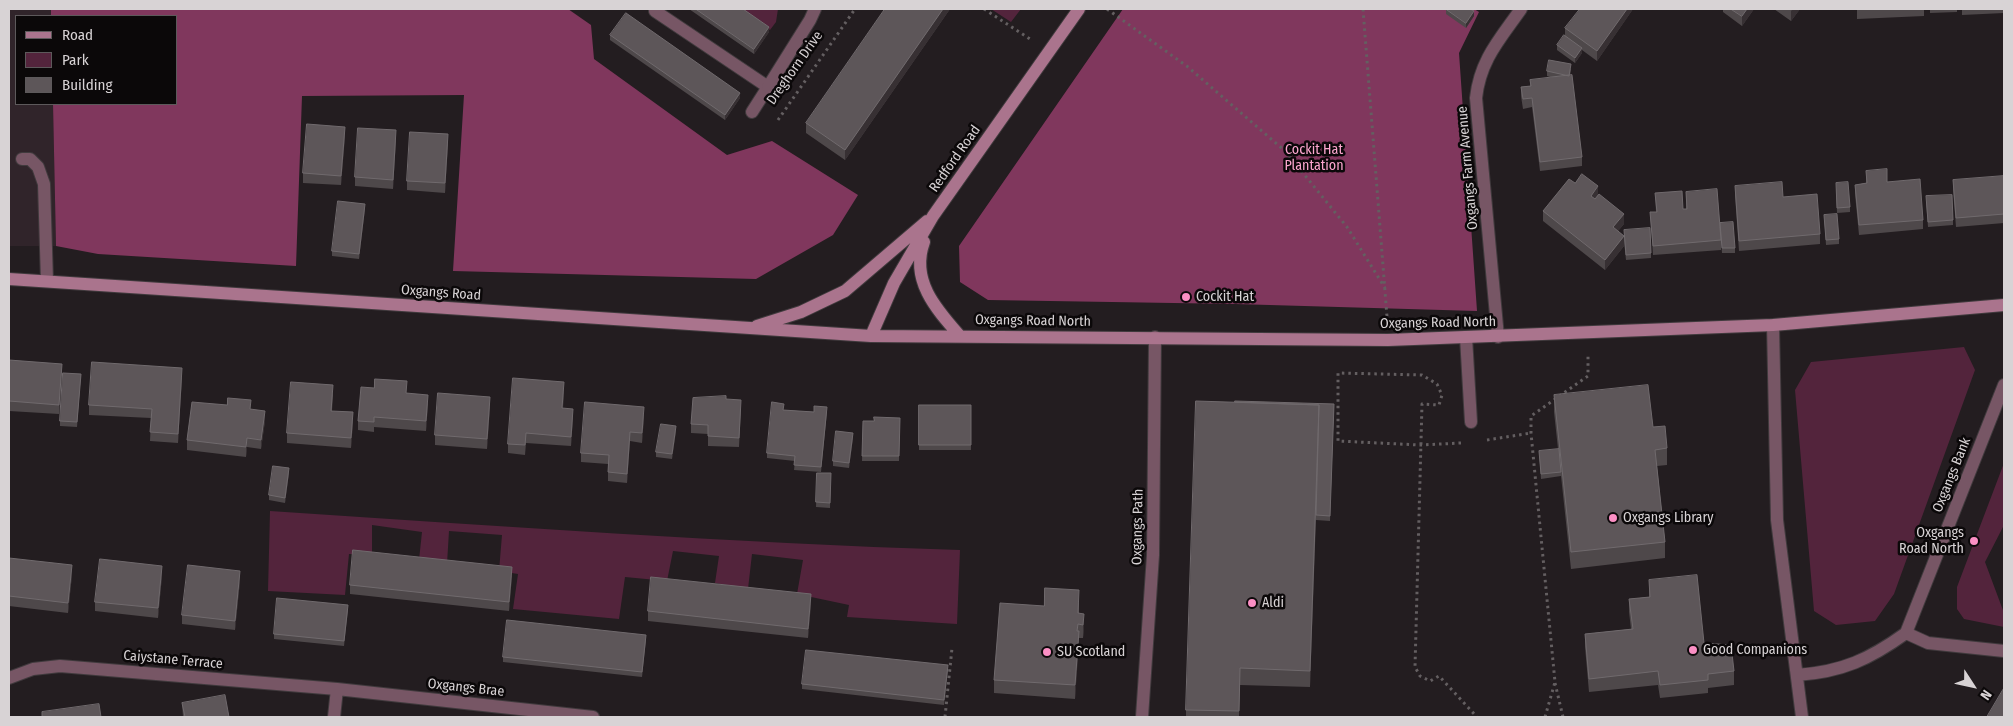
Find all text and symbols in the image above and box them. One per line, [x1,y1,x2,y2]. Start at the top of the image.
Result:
legend [15,15,178,105]
text: Road [62,26,93,44]
street label: Dreghorn Drive [763,28,827,108]
text: Park [62,51,89,69]
text: Building [62,76,113,94]
street label: Oxgangs Farm Avenue [1454,105,1482,231]
street label: Redford Road [926,122,984,196]
park label: Cockit Hat Plantation [1284,142,1344,174]
street label: Oxgangs Road [401,282,481,304]
place label: Cockit Hat [1196,289,1254,305]
marker: Cockit Hat [1180,291,1192,303]
street label: Oxgangs Road North [975,312,1091,330]
street label: Oxgangs Road North [1380,314,1496,332]
street label: Oxgangs Bank [1929,435,1975,515]
street label: Oxgangs Path [1129,489,1147,565]
place label: Oxgangs Library [1623,510,1714,526]
marker: Oxgangs Library [1607,512,1619,524]
place label: Oxgangs Road North [1899,525,1964,558]
marker: Oxgangs Road North [1968,535,1980,547]
place label: Aldi [1262,595,1284,611]
marker: Aldi [1246,597,1258,609]
place label: Good Companions [1703,642,1807,658]
place label: SU Scotland [1057,644,1125,660]
marker: Good Companions [1687,644,1699,656]
marker: SU Scotland [1041,646,1053,658]
street label: Caiystane Terrace [123,647,223,673]
north arrow [1948,661,1998,711]
street label: Oxgangs Brae [427,676,505,700]
text: N [1976,687,1995,703]

